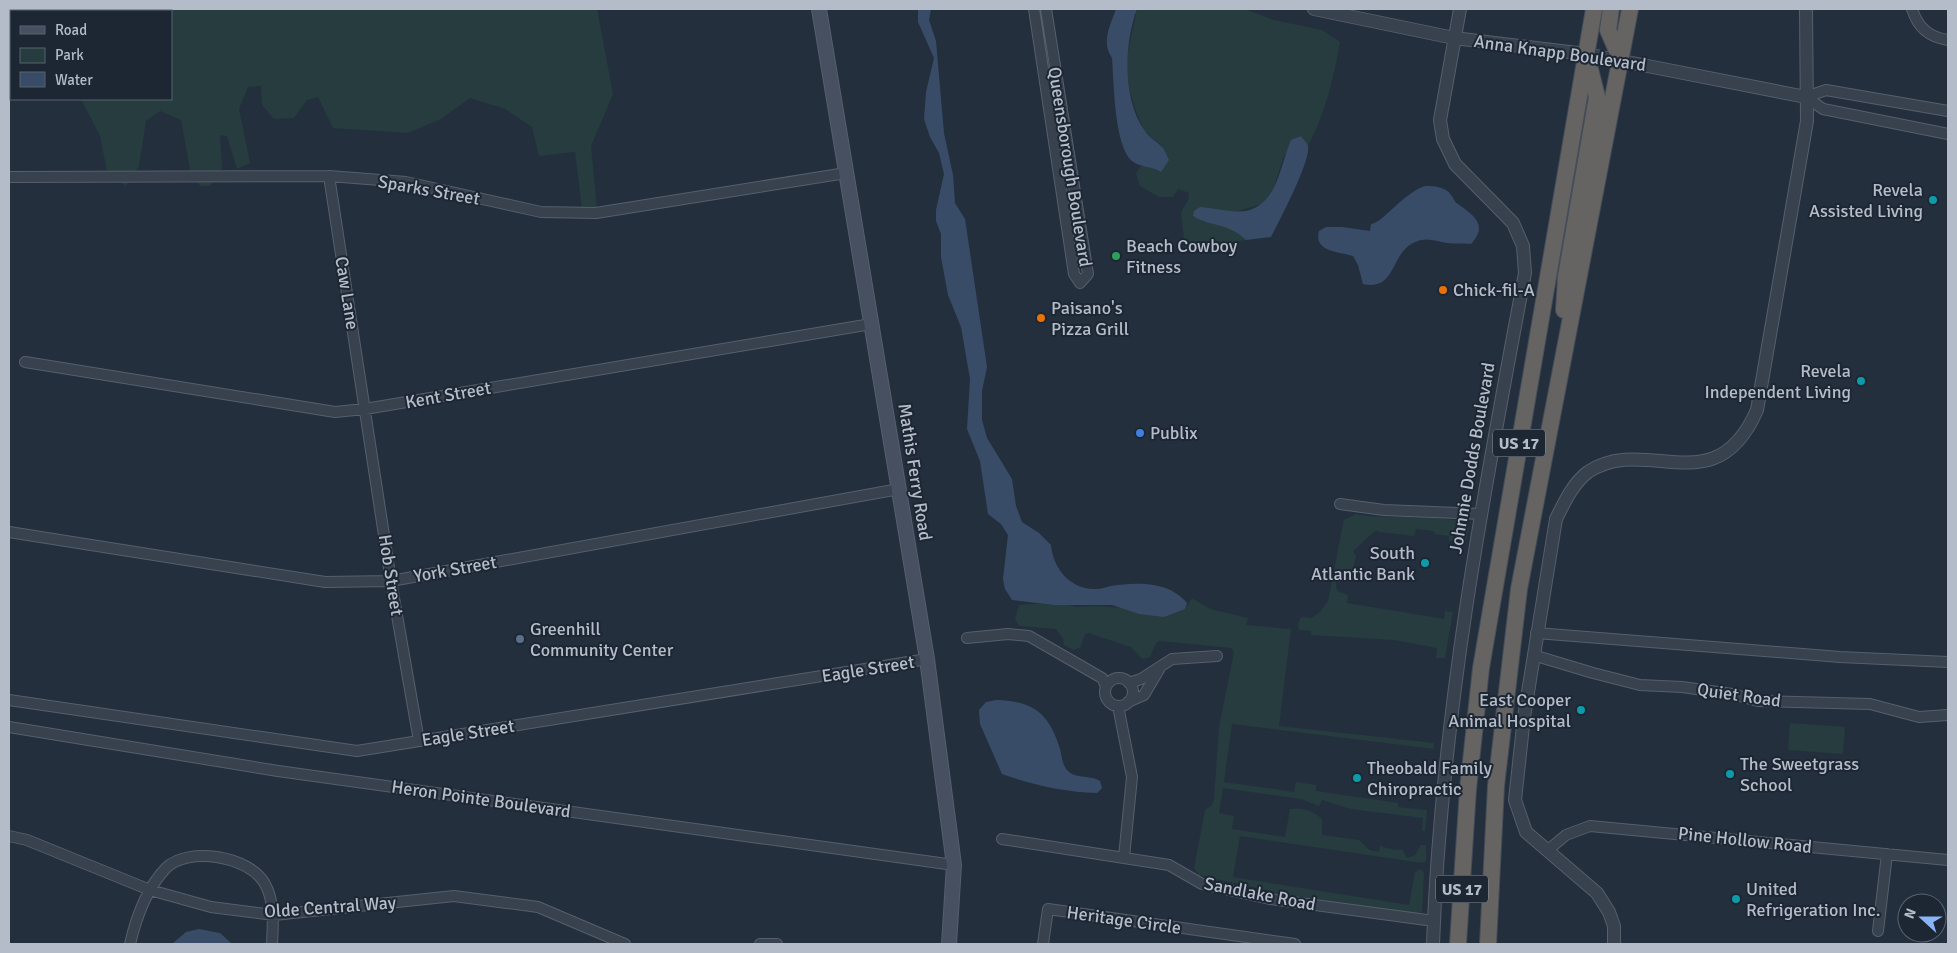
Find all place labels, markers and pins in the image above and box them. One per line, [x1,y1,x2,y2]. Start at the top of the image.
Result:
place label: Revela Assisted Living [1809,179,1923,222]
marker: Revela Assisted Living [1927,194,1939,206]
place label: Beach Cowboy Fitness [1126,235,1238,278]
marker: Beach Cowboy Fitness [1110,250,1122,262]
place label: Chick-fil-A [1453,279,1535,301]
marker: Chick-fil-A [1437,284,1449,296]
place label: Paisano's Pizza Grill [1051,297,1129,340]
marker: Paisano's Pizza Grill [1035,312,1047,324]
place label: Revela Independent Living [1704,360,1851,403]
marker: Revela Independent Living [1855,375,1867,387]
place label: Publix [1150,422,1198,444]
marker: Publix [1134,427,1146,439]
place label: South Atlantic Bank [1311,542,1415,585]
marker: South Atlantic Bank [1419,557,1431,569]
place label: Greenhill Community Center [530,618,674,661]
marker: Greenhill Community Center [514,633,526,645]
place label: East Cooper Animal Hospital [1448,689,1571,732]
marker: East Cooper Animal Hospital [1575,704,1587,716]
place label: The Sweetgrass School [1740,753,1859,796]
place label: Theobald Family Chiropractic [1367,757,1493,800]
marker: The Sweetgrass School [1724,768,1736,780]
marker: Theobald Family Chiropractic [1351,772,1363,784]
place label: United Refrigeration Inc. [1746,878,1880,921]
marker: United Refrigeration Inc. [1730,893,1742,905]

